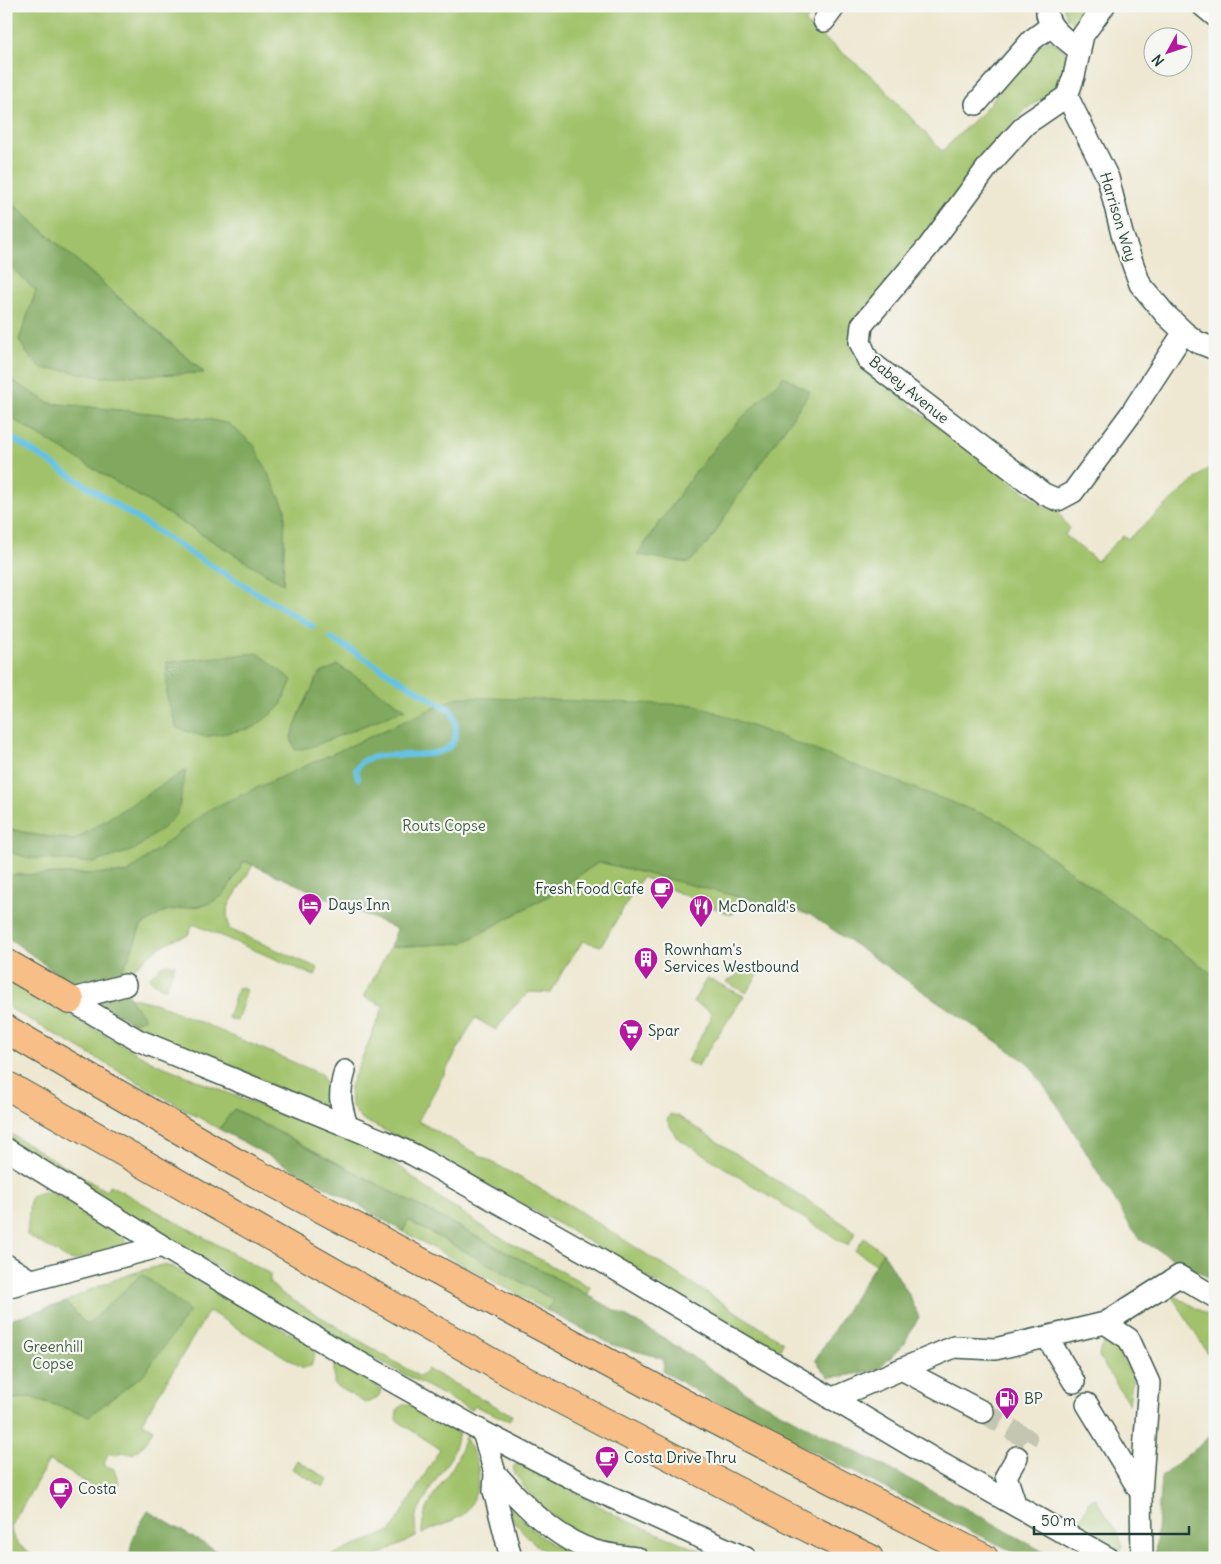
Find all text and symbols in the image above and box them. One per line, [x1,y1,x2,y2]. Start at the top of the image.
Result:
north arrow [1144,28,1194,78]
text: N [1148,51,1168,70]
street label: Harrison Way [1096,170,1141,264]
street label: Babey Avenue [866,352,953,428]
park label: Routs Copse [402,816,486,835]
cafe icon: Fresh Food Cafe [649,876,675,910]
place label: Fresh Food Cafe [535,879,644,898]
hotel icon: Days Inn [297,892,323,926]
restaurant icon: McDonald's [688,894,714,928]
place label: Days Inn [328,895,390,914]
place label: McDonald's [718,897,796,916]
place label: Rownham's Services Westbound [664,940,799,976]
building icon: Rownham's Services Westbound [633,946,659,980]
supermarket icon: Spar [618,1018,644,1052]
place label: Spar [648,1021,680,1040]
park label: Greenhill Copse [23,1337,83,1373]
fuel station icon: BP [994,1386,1020,1420]
place label: BP [1024,1389,1043,1408]
cafe icon: Costa Drive Thru [594,1445,620,1479]
place label: Costa Drive Thru [624,1448,737,1467]
cafe icon: Costa [48,1476,74,1510]
place label: Costa [78,1479,117,1498]
scale bar [1034,1504,1188,1536]
text: 50 m [1041,1511,1076,1530]

